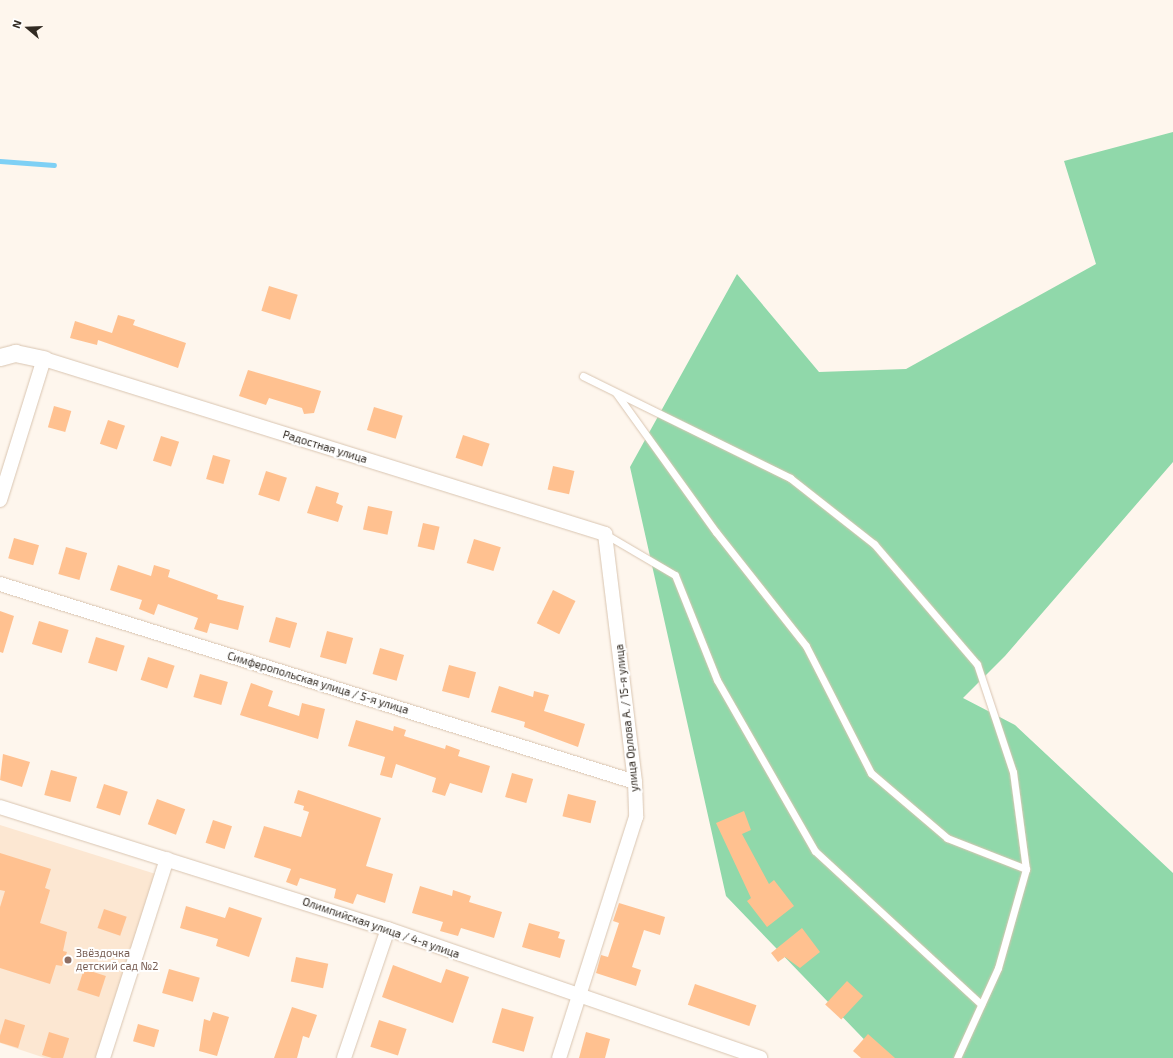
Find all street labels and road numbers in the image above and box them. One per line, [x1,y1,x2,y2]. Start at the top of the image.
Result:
street label: Радостная улица [281,428,369,466]
street label: улица Орлова А. / 15-я улица [613,644,641,792]
street label: Симферопольская улица / 5-я улица [226,649,410,717]
street label: Олимпийская улица / 4-я улица [301,895,461,961]

